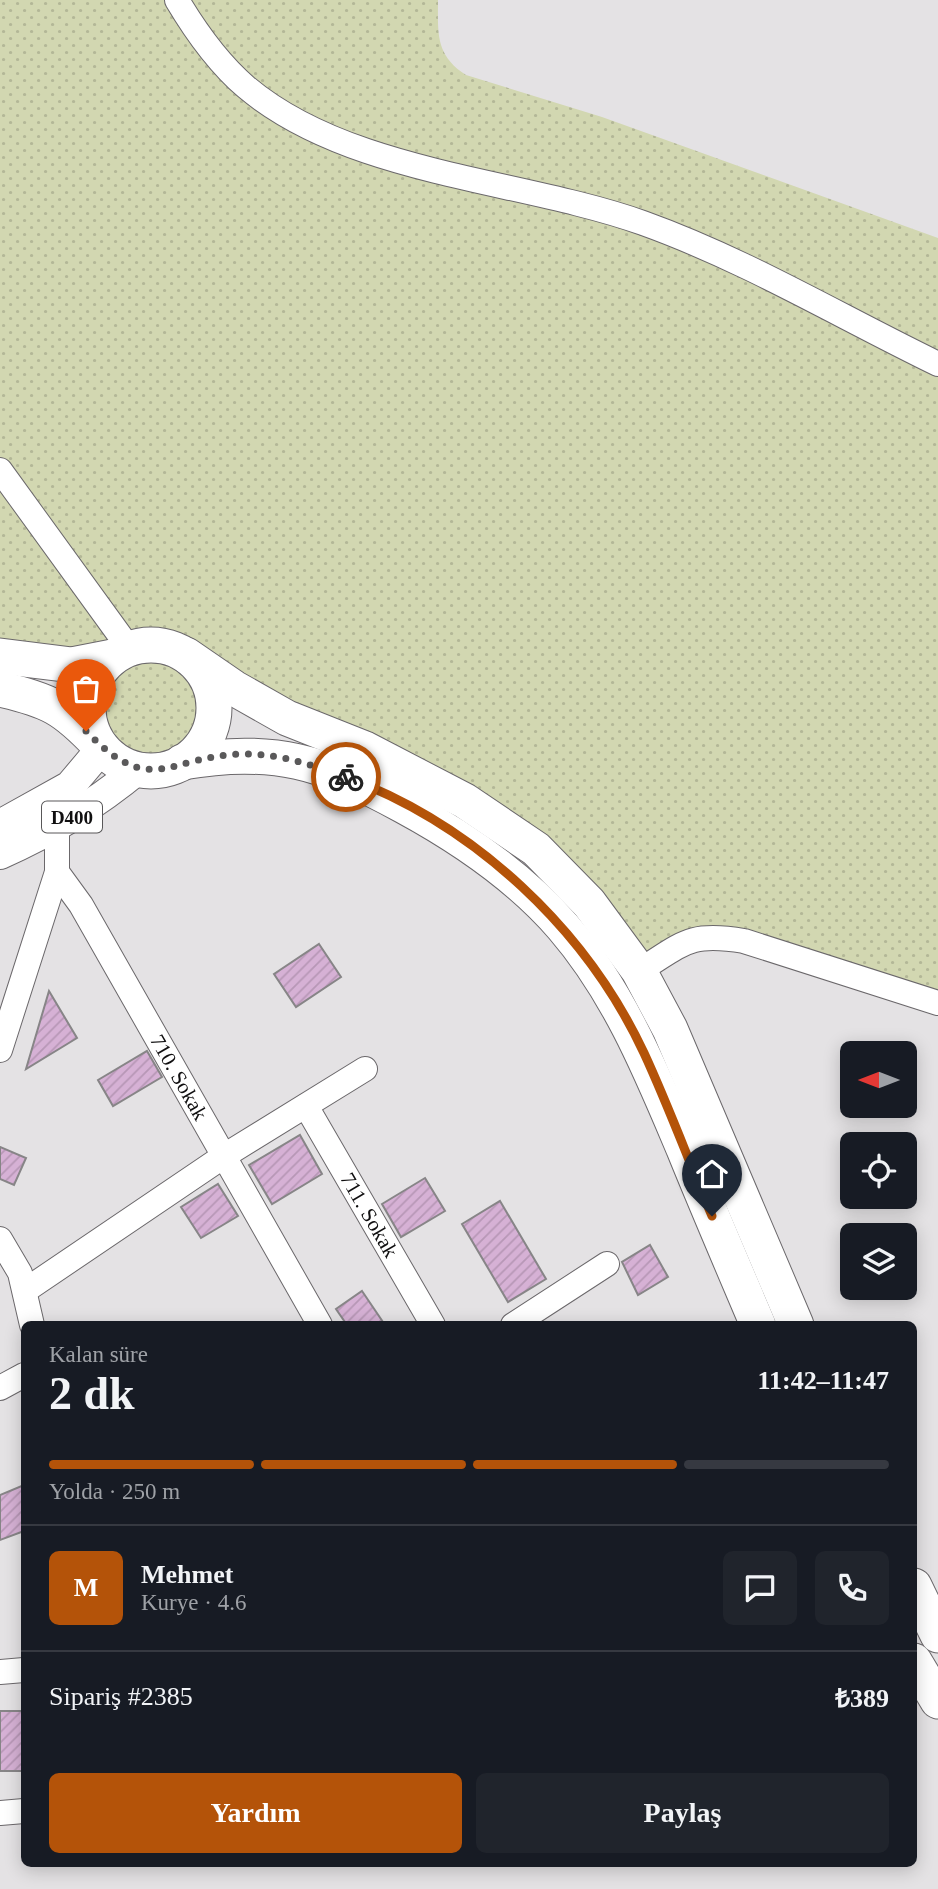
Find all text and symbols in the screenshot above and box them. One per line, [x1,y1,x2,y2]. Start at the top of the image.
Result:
pin [56,659,116,731]
icon: bag [67,670,105,708]
courier [311,742,381,812]
icon: bike [327,758,365,796]
road number: D400 [42,802,102,832]
street label: 710. Sokak [145,1030,213,1125]
north arrow [840,1041,917,1118]
map controls [840,1041,917,1300]
button: locate [840,1132,917,1209]
pin [682,1144,742,1216]
icon: home [693,1155,731,1193]
street label: 711. Sokak [335,1168,403,1262]
button: layers [840,1223,917,1300]
text: Kalan süre [49,1342,148,1367]
text: 11:42–11:47 [758,1366,889,1395]
text: 2 dk [49,1368,135,1419]
text: Yolda · 250 m [49,1479,180,1504]
button: chat [723,1551,797,1625]
button: phone [815,1551,889,1625]
text: Mehmet [141,1560,233,1589]
text: M [74,1573,98,1602]
text: Kurye · 4.6 [141,1590,246,1615]
text: Sipariş #2385 [49,1682,193,1711]
text: ₺389 [835,1684,889,1713]
button: Yardım [49,1773,462,1853]
button: Paylaş [476,1773,889,1853]

